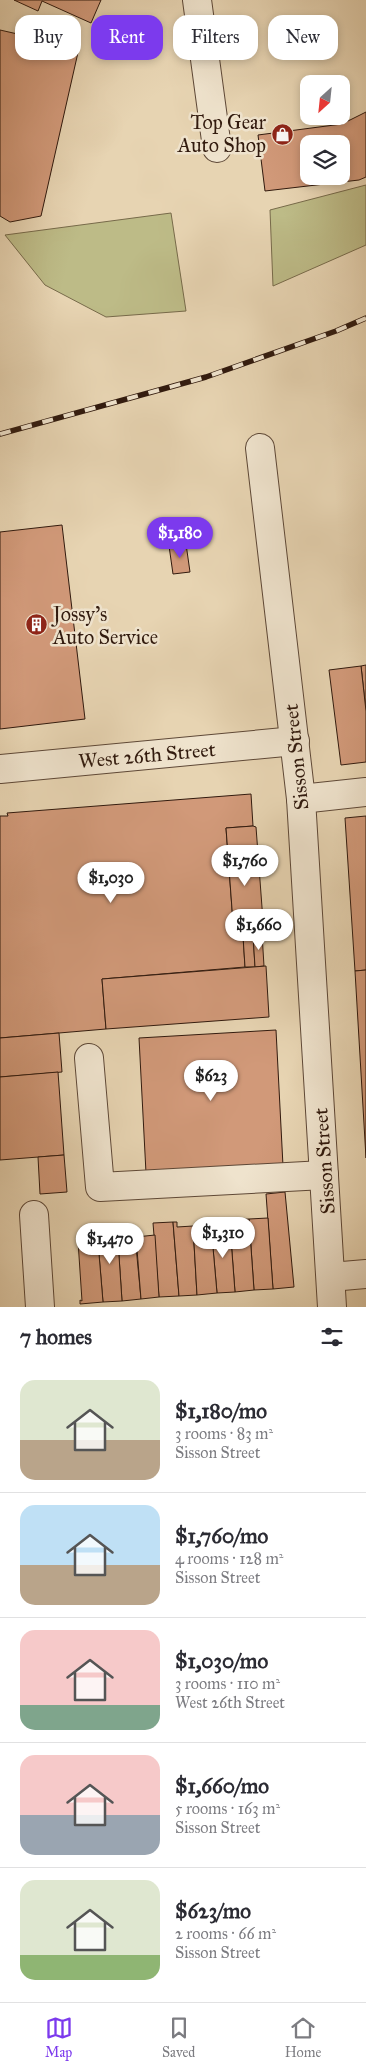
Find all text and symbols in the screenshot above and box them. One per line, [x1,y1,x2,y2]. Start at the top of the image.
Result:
chip: Buy [15,15,81,60]
chip: Rent [91,15,163,60]
chip: Filters [173,15,258,60]
chip: New [268,15,338,60]
north arrow [300,75,350,125]
map controls [300,75,350,185]
place label: Top Gear Auto Shop [177,110,266,157]
shop icon: Top Gear Auto Shop [270,122,294,146]
button: layers [300,135,350,185]
pin: $1,180 [139,516,221,559]
text: $1,180 [158,523,202,542]
place label: Jossy's Auto Service [51,602,158,649]
building icon: Jossy's Auto Service [25,613,49,637]
street label: Sisson Street [278,703,314,811]
street label: West 26th Street [77,737,217,773]
pin: $1,760 [204,844,286,887]
text: $1,760 [222,851,268,870]
pin: $1,030 [70,862,152,904]
text: $1,030 [88,868,134,887]
pin: $1,660 [218,908,300,951]
text: $1,660 [236,915,282,934]
pin: $623 [181,1060,241,1102]
text: $623 [195,1066,227,1085]
street label: Sisson Street [308,1107,340,1215]
pin: $1,310 [182,1216,264,1259]
pin: $1,470 [69,1222,151,1265]
text: $1,310 [202,1223,244,1242]
text: $1,470 [87,1229,133,1248]
icon: filters [318,1323,346,1351]
text: 7 homes [20,1324,92,1350]
text: $1,180/mo [175,1398,267,1424]
icon: home [60,1400,120,1460]
text: 3 rooms · 83 m² [175,1424,273,1443]
text: Sisson Street [175,1443,260,1462]
text: $1,760/mo [175,1523,268,1549]
icon: home [60,1525,120,1585]
text: 4 rooms · 128 m² [175,1549,284,1568]
text: Sisson Street [175,1568,260,1587]
text: $1,030/mo [175,1648,268,1674]
icon: home [60,1650,120,1710]
text: 3 rooms · 110 m² [175,1674,280,1693]
text: West 26th Street [175,1693,285,1712]
text: $1,660/mo [175,1773,269,1799]
icon: home [60,1775,120,1835]
text: 5 rooms · 163 m² [175,1799,280,1818]
text: Sisson Street [175,1818,260,1837]
text: $623/mo [175,1898,251,1924]
icon: home [60,1900,120,1960]
text: 2 rooms · 66 m² [175,1924,276,1943]
text: Sisson Street [175,1943,260,1962]
tab: Map [45,2014,73,2061]
tab: Saved [162,2014,195,2061]
tab: Home [285,2014,321,2061]

